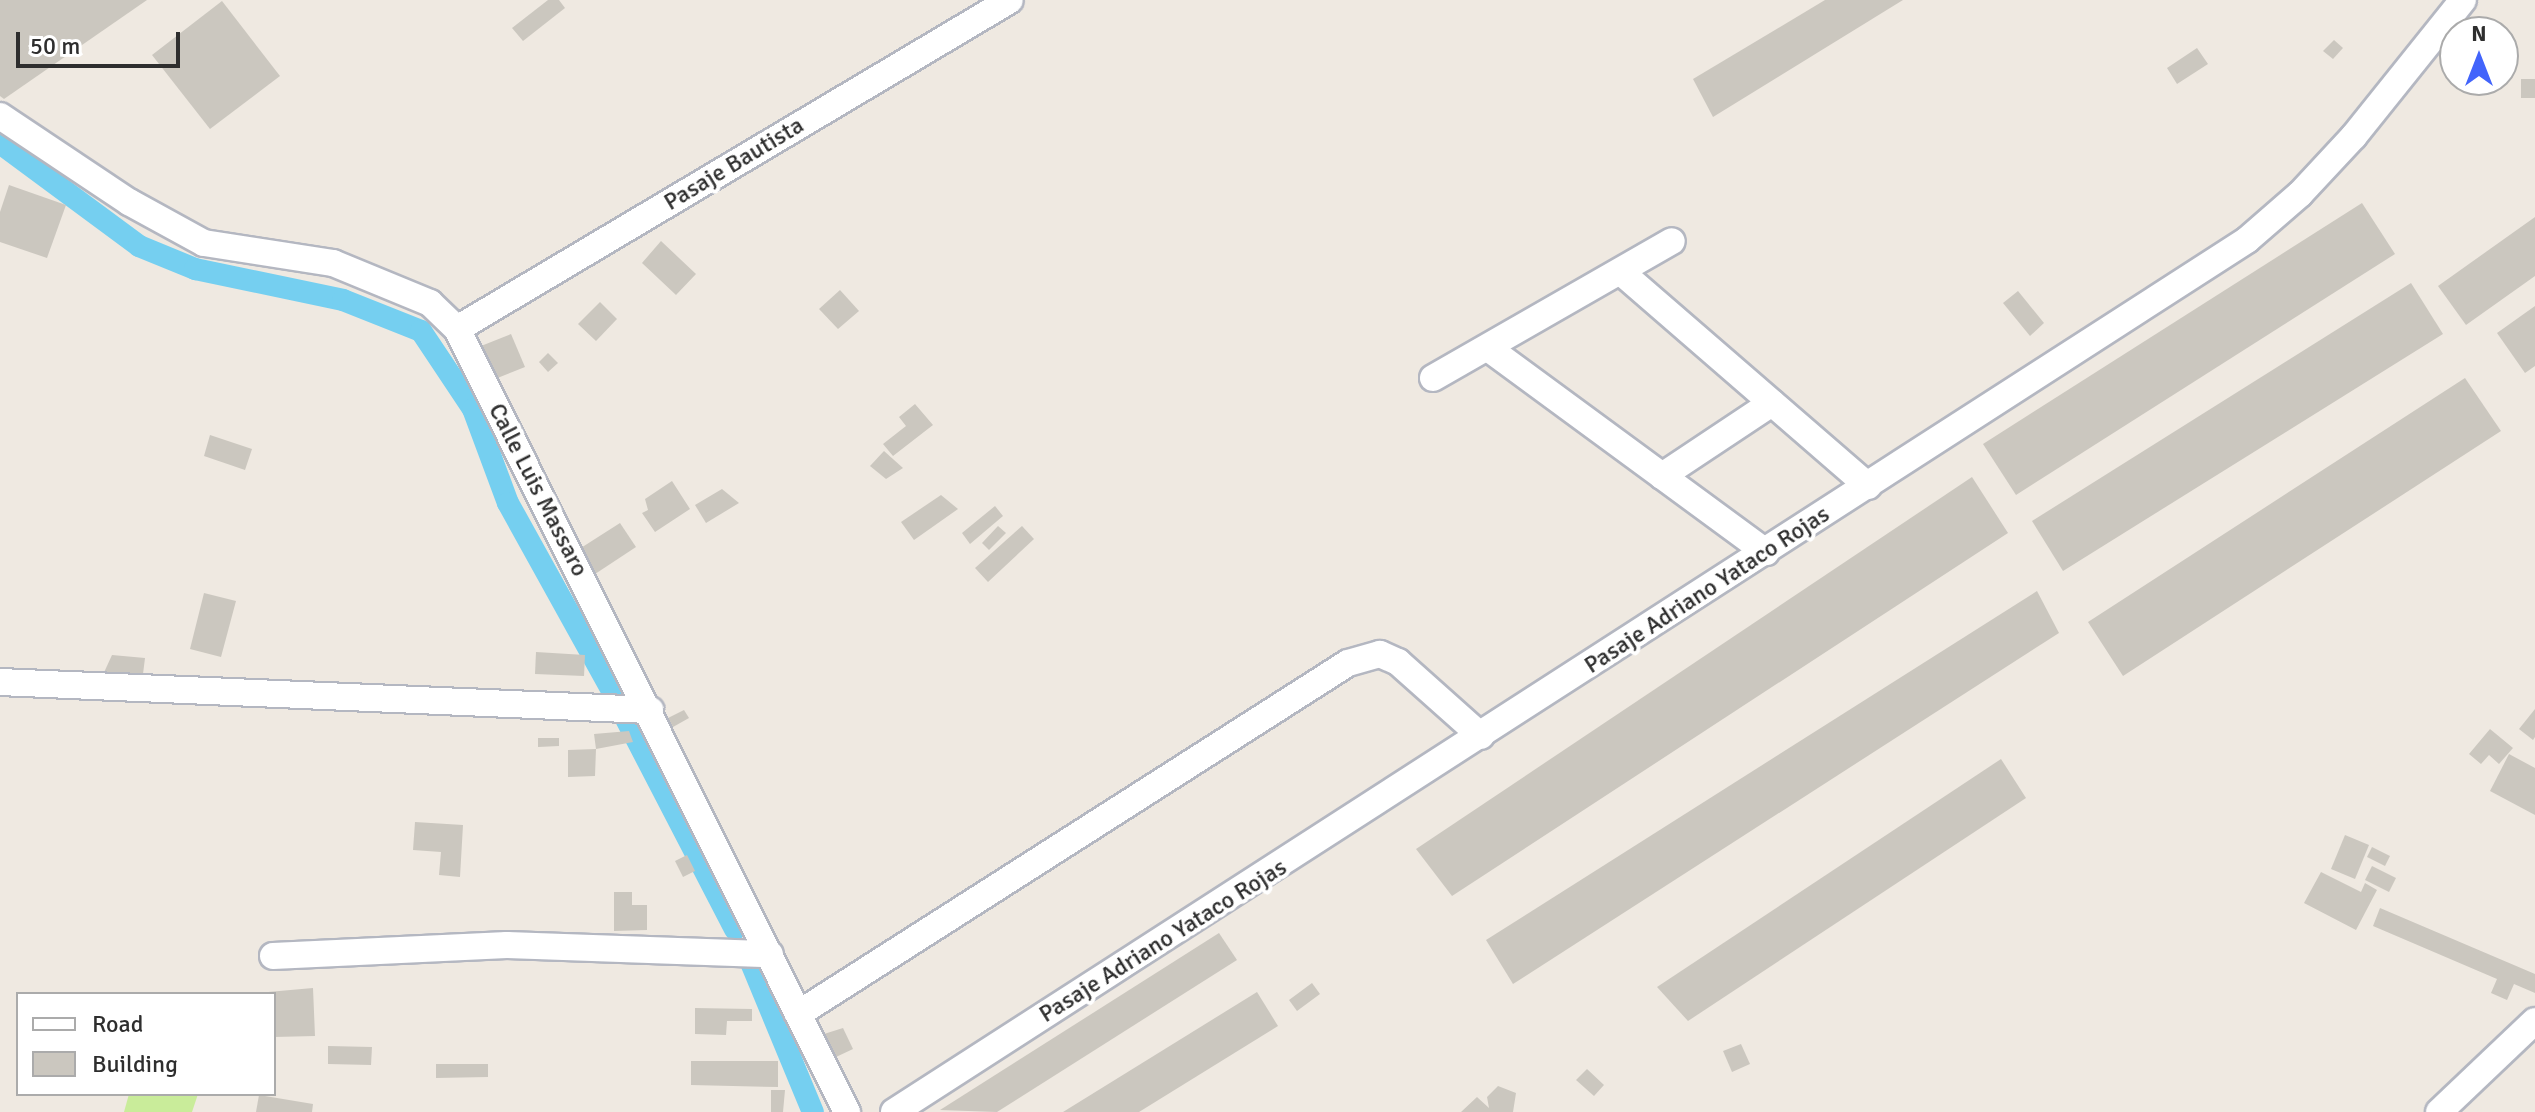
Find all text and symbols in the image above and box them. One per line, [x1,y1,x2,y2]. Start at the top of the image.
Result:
scale bar [20,16,184,66]
north arrow [2439,16,2519,96]
text: N [2471,20,2487,47]
text: 50 m [30,31,80,61]
street label: Pasaje Bautista [659,111,809,217]
street label: Calle Luis Massaro [482,399,594,581]
street label: Pasaje Adriano Yataco Rojas [1579,500,1835,680]
street label: Pasaje Adriano Yataco Rojas [1034,853,1292,1029]
legend [16,992,276,1096]
text: Road [92,1009,143,1039]
text: Building [92,1049,178,1079]

